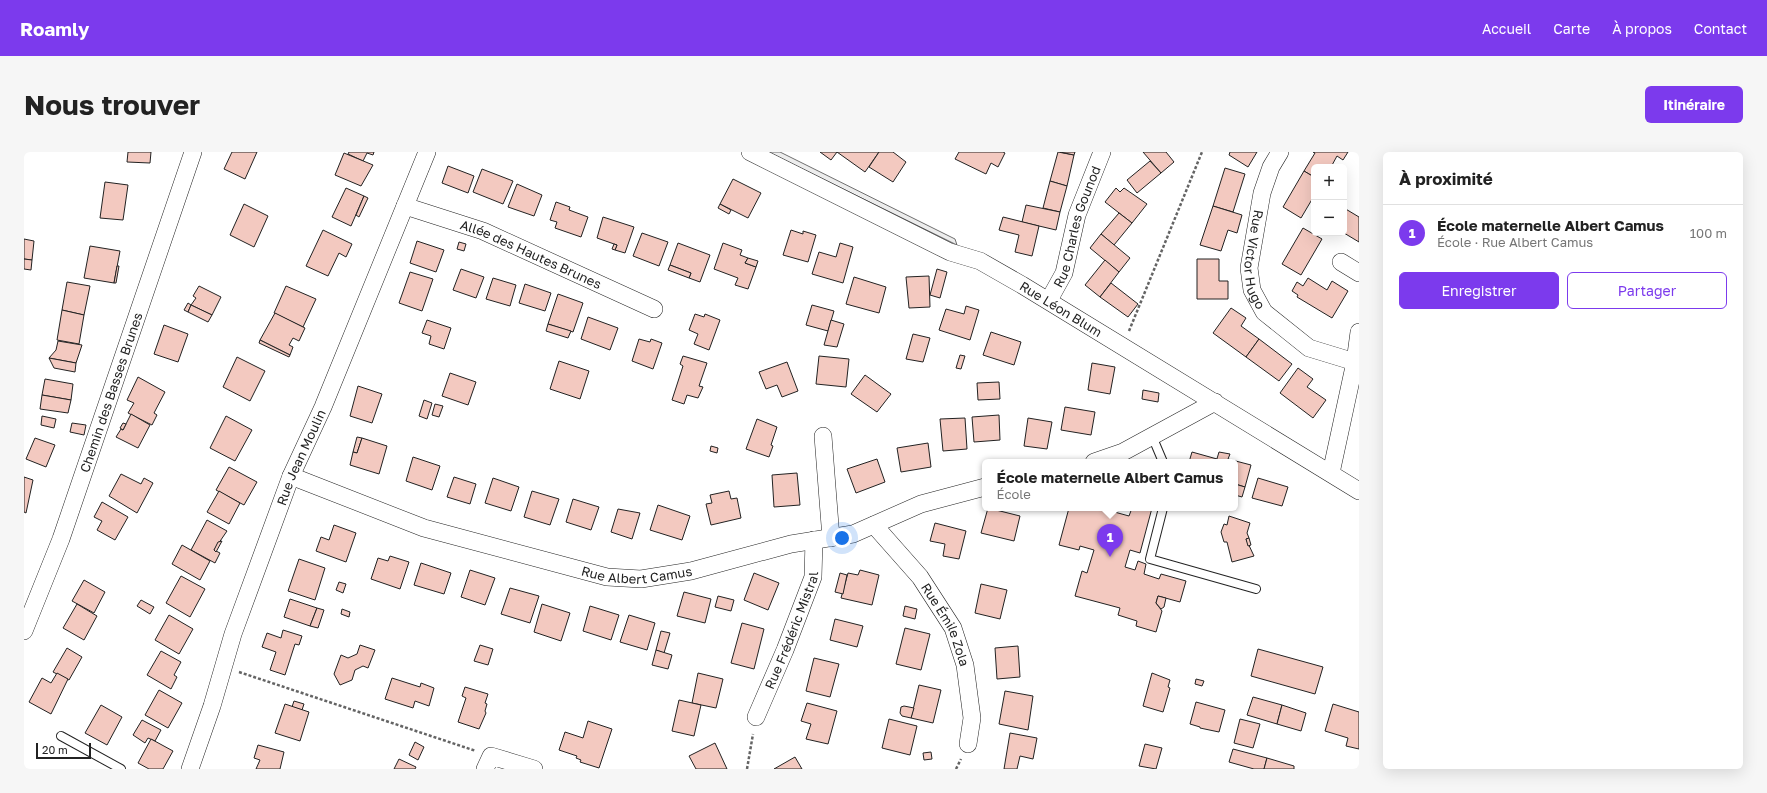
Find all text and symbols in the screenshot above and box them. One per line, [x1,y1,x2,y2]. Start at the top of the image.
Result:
text: Roamly [20,17,89,40]
text: Accueil [1482,20,1531,37]
text: Carte [1553,20,1590,37]
text: À propos [1612,20,1672,37]
text: Contact [1694,20,1747,37]
button: Itinéraire [1645,86,1743,123]
text: Nous trouver [24,88,200,121]
street label: Rue Charles Gounod [1050,164,1104,290]
map controls [1311,164,1347,236]
button: + [1311,164,1347,200]
text: À proximité [1399,168,1493,189]
button: − [1311,200,1347,236]
street label: Rue Victor Hugo [1241,209,1269,312]
street label: Allée des Hautes Brunes [458,216,604,292]
text: École maternelle Albert Camus [1437,216,1664,234]
text: 1 [1409,225,1415,241]
text: 100 m [1690,225,1727,241]
text: École · Rue Albert Camus [1437,234,1593,250]
button: Enregistrer [1399,272,1559,309]
button: Partager [1567,272,1727,309]
street label: Rue Léon Blum [1017,278,1105,340]
street label: Chemin des Basses Brunes [76,310,146,475]
street label: Rue Jean Moulin [273,407,329,508]
popup [982,459,1238,511]
text: École maternelle Albert Camus [997,468,1223,486]
text: École [997,486,1031,502]
pin: 1 [1097,524,1123,557]
your location [832,528,852,548]
street label: Rue Albert Camus [580,563,693,587]
street label: Rue Frédéric Mistral [761,571,821,691]
street label: Rue Émile Zola [918,580,973,668]
scale bar [36,741,91,760]
text: 20 m [42,743,68,756]

